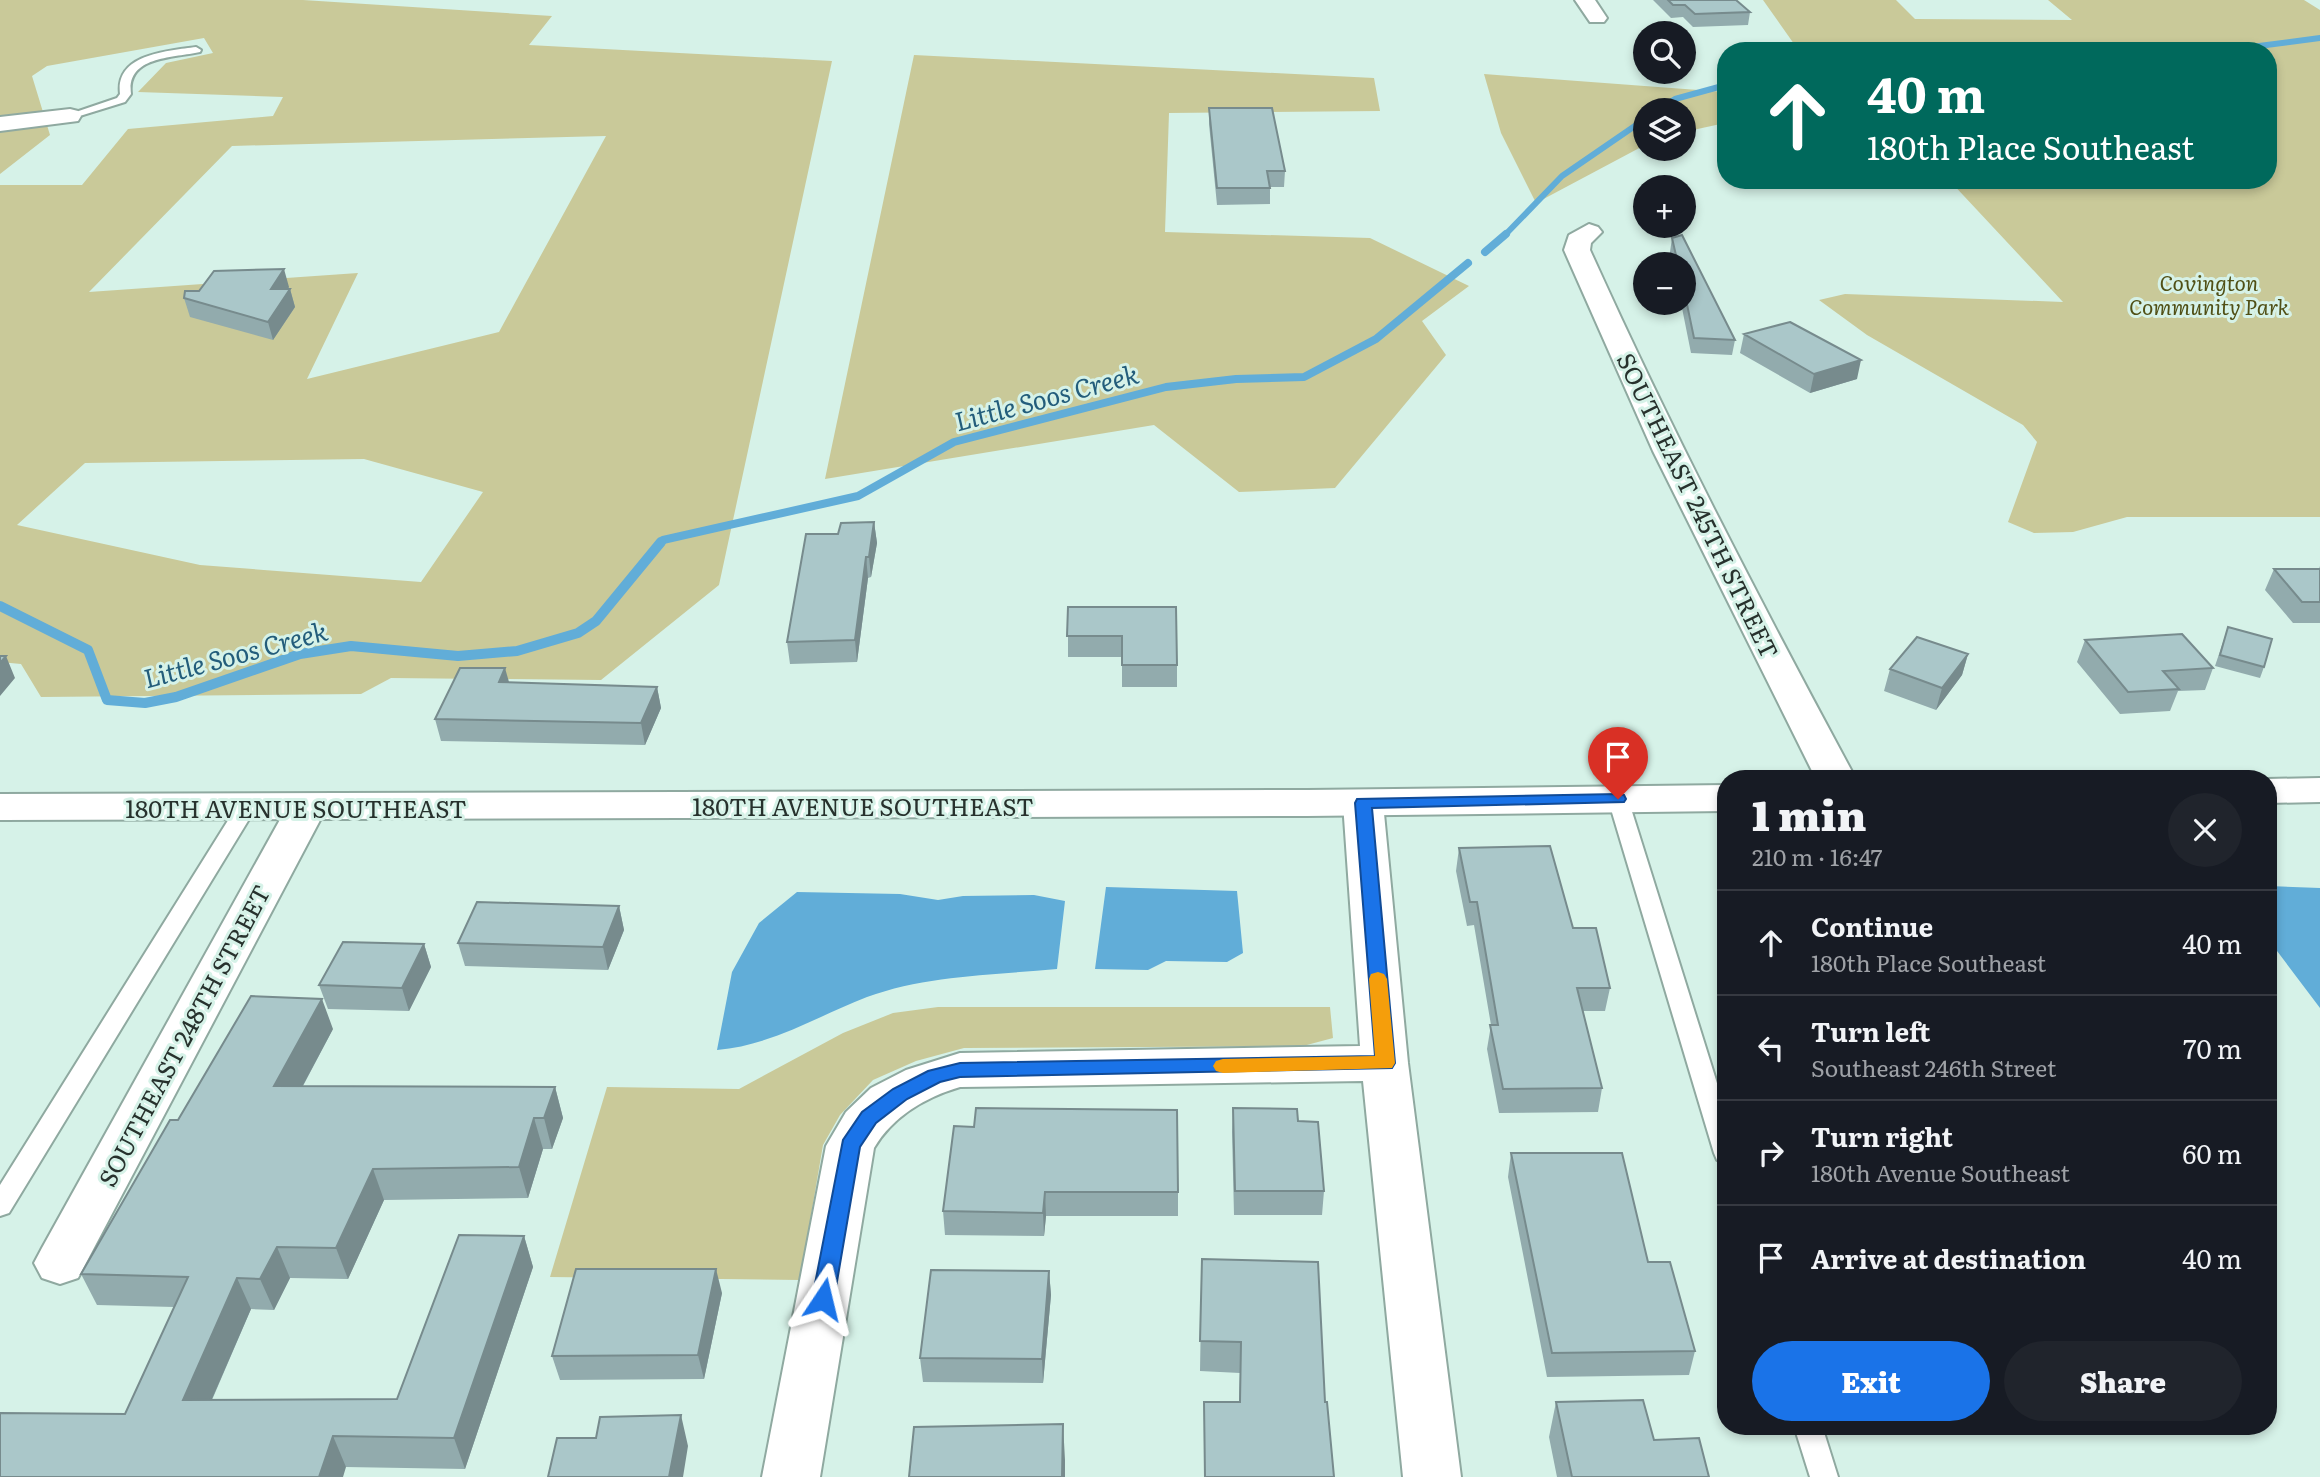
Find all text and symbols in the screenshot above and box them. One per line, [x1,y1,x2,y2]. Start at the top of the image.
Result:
map controls [1633,21,1696,315]
button: search [1633,21,1696,84]
text: 40 m [1867,55,1985,128]
icon: ahead [1752,70,1843,161]
button: layers [1633,98,1696,161]
text: 180th Place Southeast [1867,122,2194,170]
button: + [1633,175,1696,238]
button: − [1633,252,1696,315]
park label: Covington Community Park [2129,266,2290,321]
street label: SOUTHEAST 245TH STREET [1610,346,1788,664]
water label: Little Soos Creek [950,353,1143,439]
water label: Little Soos Creek [139,610,332,696]
pin [1588,727,1648,799]
icon: arrive [1599,738,1637,776]
text: 1 min [1752,782,1867,844]
street label: 180TH AVENUE SOUTHEAST [692,788,1034,823]
street label: 180TH AVENUE SOUTHEAST [125,790,467,825]
button: close [2168,793,2242,867]
text: 210 m · 16:47 [1752,839,1883,873]
street label: SOUTHEAST 248TH STREET [88,878,278,1192]
text: Continue [1811,906,1933,945]
text: 40 m [2182,923,2242,962]
icon: ahead [1752,924,1790,962]
text: 180th Place Southeast [1811,945,2046,979]
text: Turn left [1811,1011,1930,1050]
text: 70 m [2183,1028,2242,1067]
icon: left [1752,1029,1790,1067]
text: Southeast 246th Street [1811,1050,2056,1084]
text: Turn right [1811,1116,1953,1155]
text: 60 m [2183,1133,2242,1172]
icon: right [1752,1134,1790,1172]
text: 180th Avenue Southeast [1811,1155,2070,1189]
text: Arrive at destination [1811,1238,2086,1277]
text: 40 m [2182,1238,2242,1277]
icon: arrive [1752,1239,1790,1277]
position arrow [786,1262,860,1336]
button: Exit [1752,1341,1990,1421]
button: Share [2004,1341,2242,1421]

